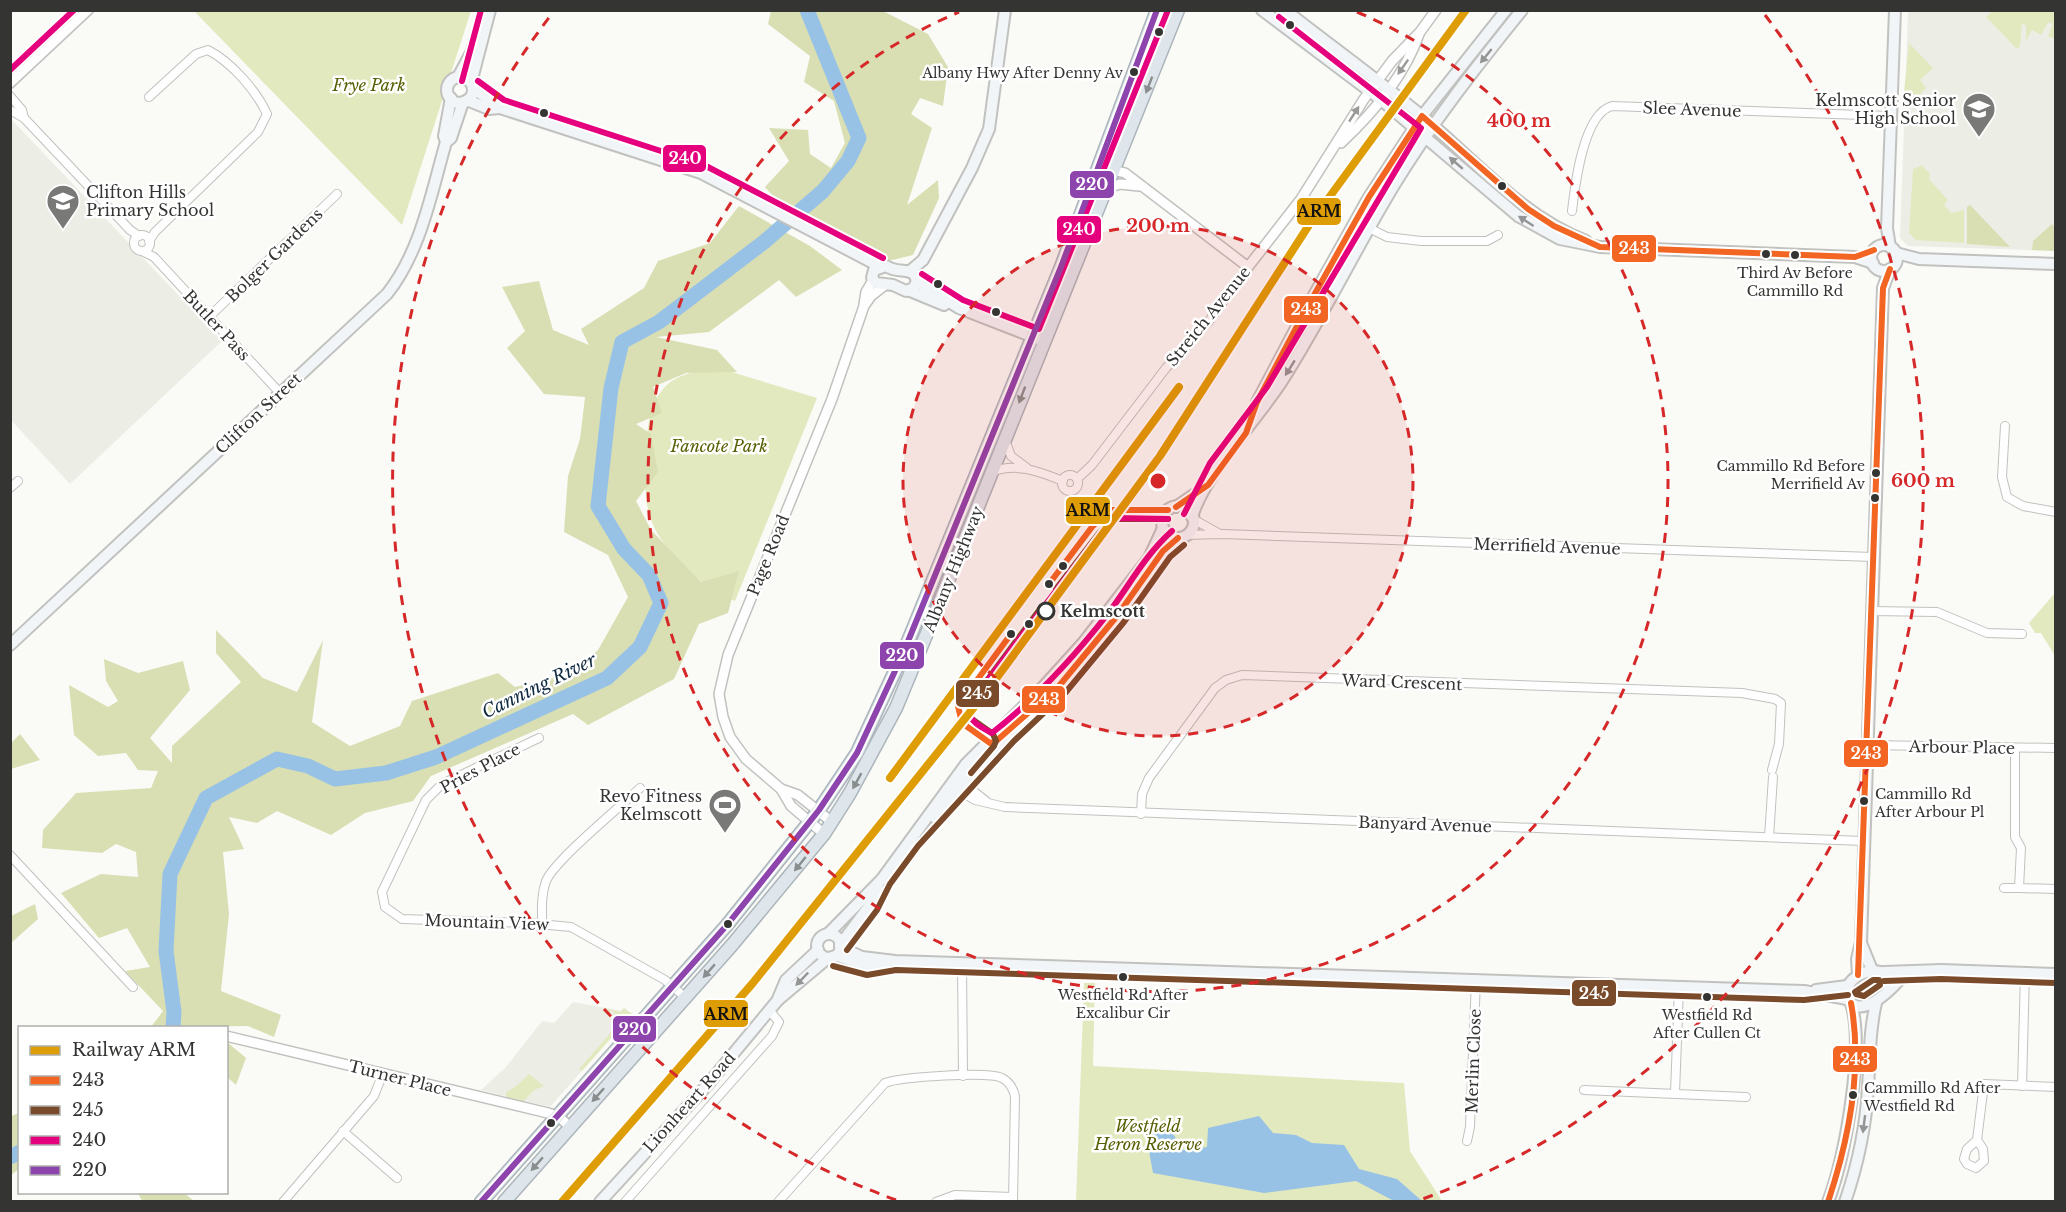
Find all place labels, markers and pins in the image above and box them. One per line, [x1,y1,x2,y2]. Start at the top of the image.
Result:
unlabelled marker [1284,19,1296,31]
unlabelled marker [1153,26,1165,38]
place label: Albany Hwy After Denny Av [921,64,1123,82]
marker: Albany Hwy After Denny Av [1128,66,1140,78]
place label: Kelmscott Senior High School [1815,90,1956,128]
school or university icon: Kelmscott Senior High School [1961,91,1997,138]
unlabelled marker [538,107,550,119]
unlabelled marker [1496,180,1508,192]
place label: Clifton Hills Primary School [86,182,214,220]
school or university icon: Clifton Hills Primary School [45,183,81,230]
unlabelled marker [1760,248,1772,260]
marker: Third Av Before Cammillo Rd [1789,249,1801,261]
place label: Third Av Before Cammillo Rd [1737,264,1853,300]
unlabelled marker [932,278,944,290]
unlabelled marker [990,306,1002,318]
place label: Cammillo Rd Before Merrifield Av [1716,457,1865,493]
marker: Cammillo Rd Before Merrifield Av [1870,467,1882,479]
centre of rings [1148,471,1168,491]
unlabelled marker [1869,492,1881,504]
unlabelled marker [1057,560,1069,572]
unlabelled marker [1043,578,1055,590]
place label: Kelmscott [1060,601,1146,621]
marker: Kelmscott [1037,602,1055,620]
unlabelled marker [1023,618,1035,630]
unlabelled marker [1005,628,1017,640]
place label: Cammillo Rd After Arbour Pl [1874,785,1985,821]
place label: Revo Fitness Kelmscott [599,786,702,824]
sports icon: Revo Fitness Kelmscott [707,787,743,834]
marker: Cammillo Rd After Arbour Pl [1858,795,1870,807]
unlabelled marker [722,918,734,930]
marker: Westfield Rd After Excalibur Cir [1117,971,1129,983]
place label: Westfield Rd After Excalibur Cir [1057,986,1189,1022]
marker: Westfield Rd After Cullen Ct [1701,991,1713,1003]
place label: Westfield Rd After Cullen Ct [1652,1006,1762,1042]
place label: Cammillo Rd After Westfield Rd [1863,1079,2001,1115]
marker: Cammillo Rd After Westfield Rd [1847,1089,1859,1101]
unlabelled marker [545,1117,557,1129]

